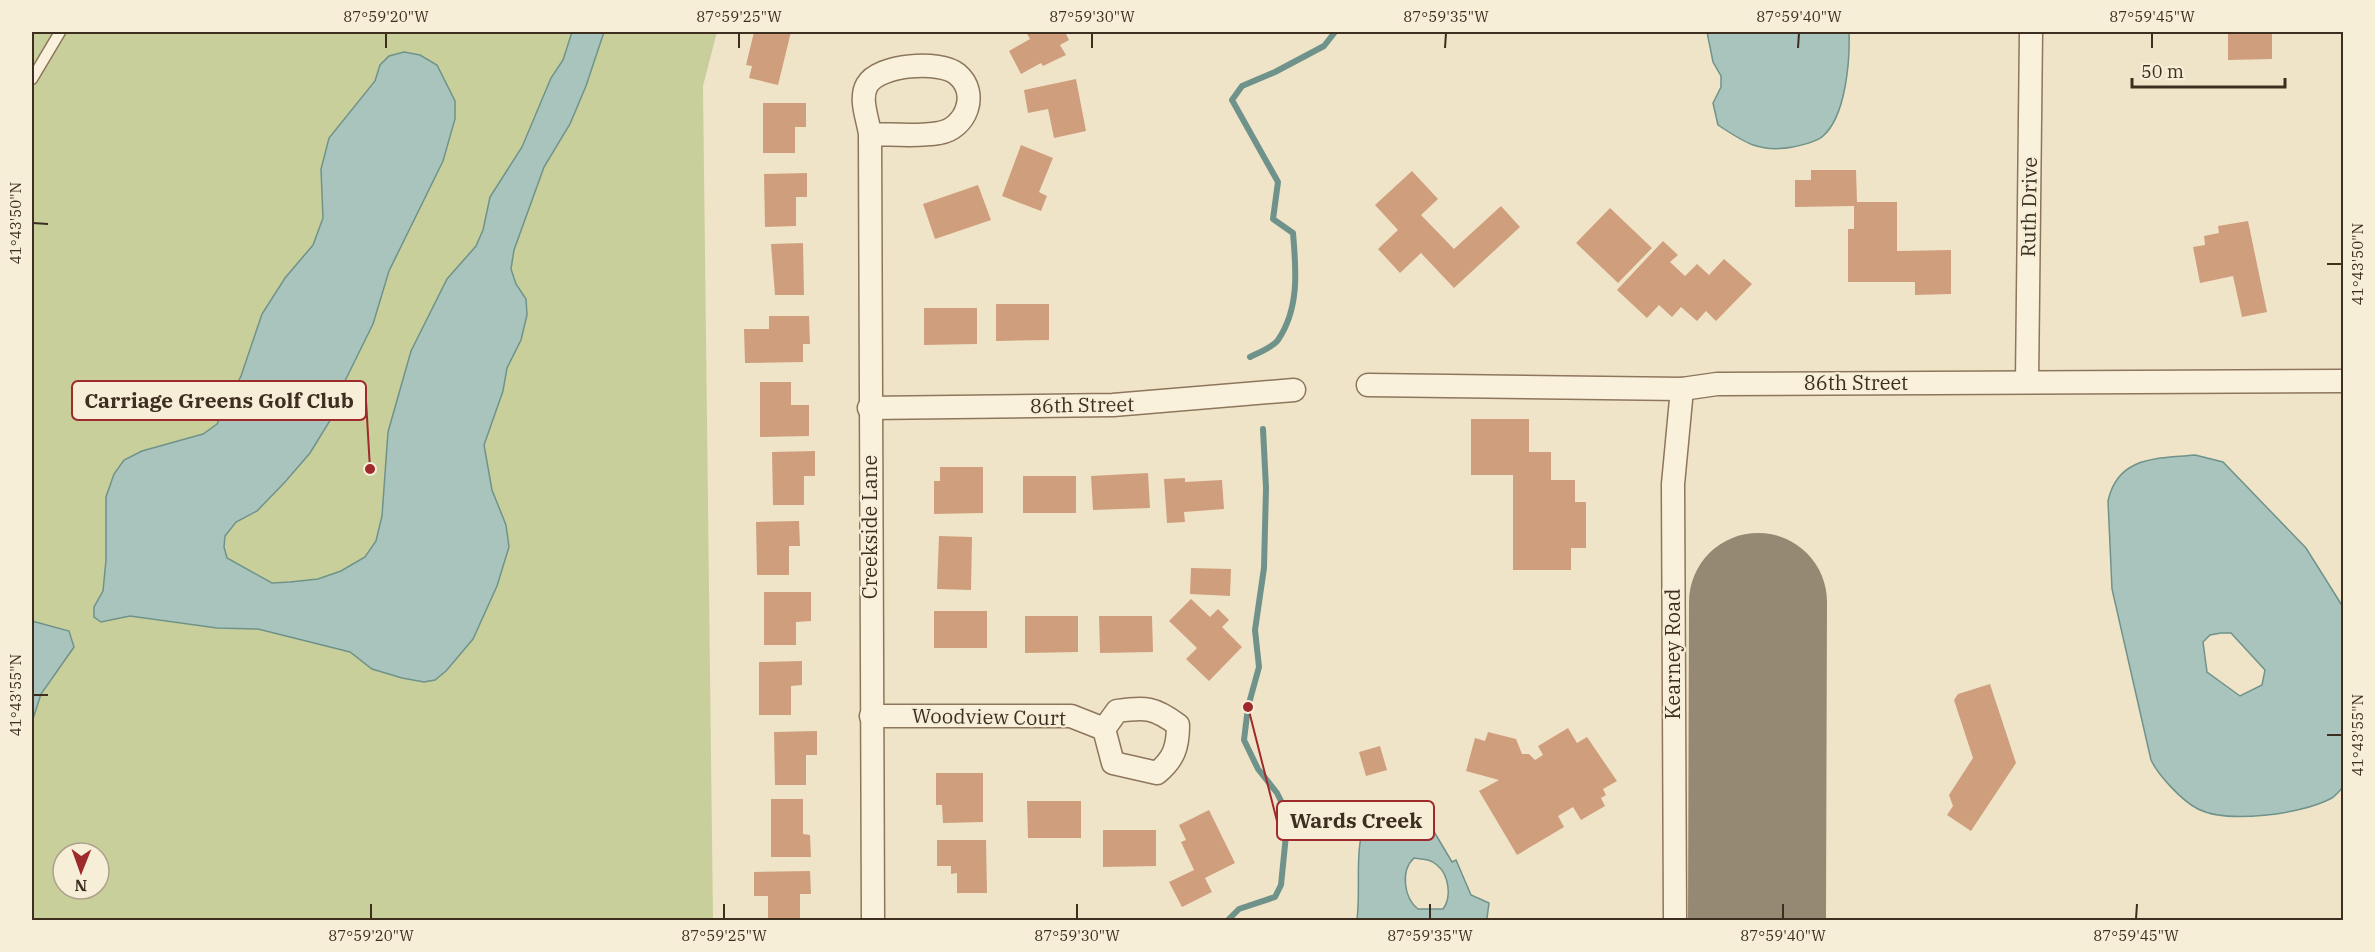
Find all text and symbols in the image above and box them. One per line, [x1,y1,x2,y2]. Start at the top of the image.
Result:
text: 87°59'20"W [343,7,429,26]
text: 87°59'25"W [696,7,782,26]
text: 87°59'30"W [1049,7,1135,26]
text: 87°59'35"W [1403,7,1489,26]
text: 87°59'40"W [1756,7,1842,26]
text: 87°59'45"W [2109,7,2195,26]
scale bar [2132,51,2285,89]
text: 50 m [2141,60,2184,83]
street label: Ruth Drive [2014,157,2043,257]
text: 41°43'50"N [6,182,25,264]
text: 41°43'50"N [2348,223,2367,305]
street label: 86th Street [1804,369,1908,396]
callout: Carriage Greens Golf Club [72,381,366,420]
text: Carriage Greens Golf Club [84,386,354,414]
street label: 86th Street [1030,390,1134,419]
street label: Creekside Lane [856,455,883,599]
street label: Kearney Road [1659,589,1686,719]
text: 41°43'55"N [6,654,25,736]
text: 41°43'55"N [2348,694,2367,776]
street label: Woodview Court [912,702,1066,731]
callout: Wards Creek [1277,801,1434,840]
text: Wards Creek [1290,806,1422,834]
north arrow [51,841,111,901]
text: N [74,876,87,896]
text: 87°59'20"W [328,926,414,945]
text: 87°59'25"W [681,926,767,945]
text: 87°59'30"W [1034,926,1120,945]
text: 87°59'35"W [1387,926,1473,945]
text: 87°59'40"W [1740,926,1826,945]
text: 87°59'45"W [2093,926,2179,945]

